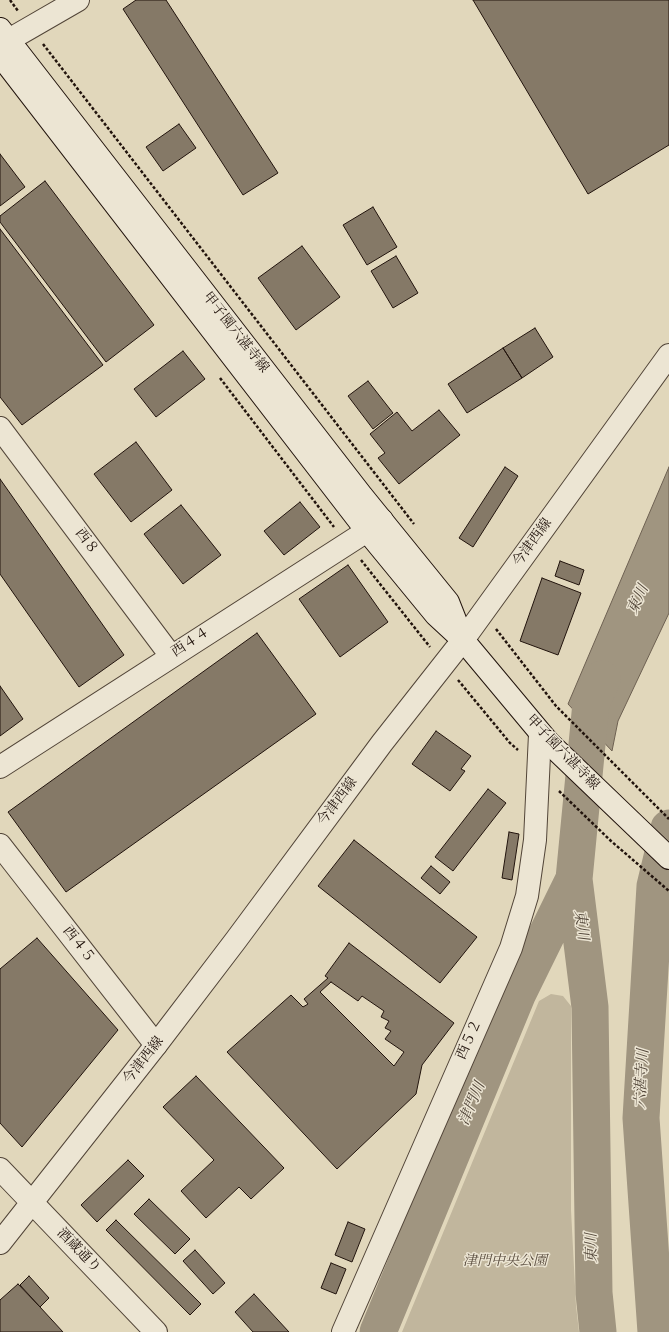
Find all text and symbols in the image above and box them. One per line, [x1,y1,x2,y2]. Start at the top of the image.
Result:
street label: 甲子園六湛寺線 [198,289,272,377]
street label: 今津西線 [510,515,556,571]
street label: 西８ [71,526,101,558]
water label: 東川 [625,583,653,617]
street label: 西４４ [169,625,213,661]
street label: 甲子園六湛寺線 [522,712,602,794]
street label: 今津西線 [314,775,362,829]
water label: 東川 [569,909,591,941]
street label: 西４５ [58,923,98,967]
street label: 西５２ [454,1017,486,1063]
street label: 今津西線 [120,1034,168,1088]
water label: 六湛寺川 [632,1049,654,1109]
water label: 津門川 [456,1080,490,1128]
street label: 酒蔵通り [53,1225,103,1277]
water label: 東川 [584,1233,602,1263]
park label: 津門中央公園 [463,1254,547,1270]

